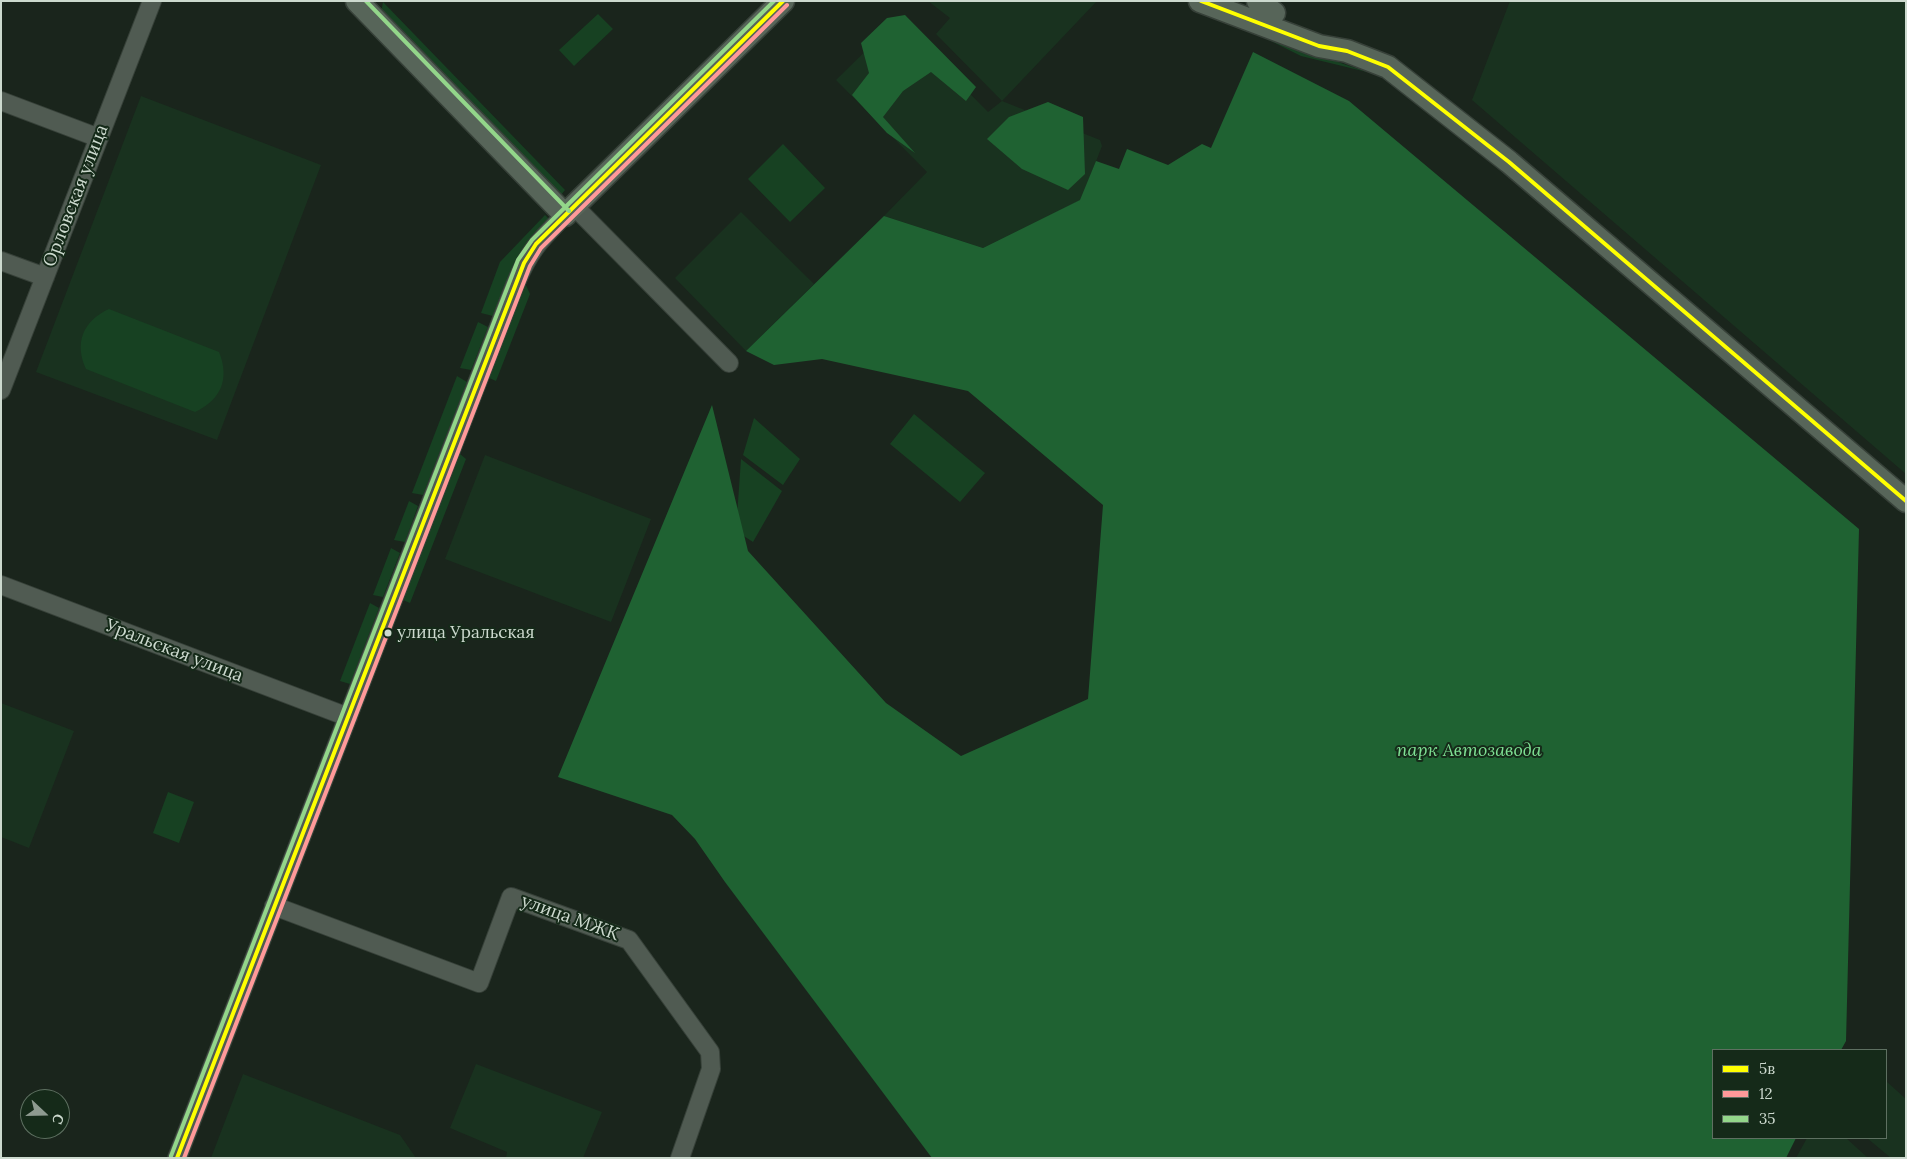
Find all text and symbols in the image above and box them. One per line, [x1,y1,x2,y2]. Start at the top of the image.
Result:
street label: Орловская улица [39,122,113,270]
street label: Уральская улица [102,615,246,687]
place label: улица Уральская [397,623,535,643]
marker: улица Уральская [383,628,393,638]
park label: парк Автозавода [1396,740,1542,762]
street label: улица МЖК [518,890,622,946]
legend [1712,1049,1887,1139]
text: 5в [1759,1059,1775,1078]
text: 12 [1759,1084,1773,1103]
north arrow [20,1089,70,1139]
text: 35 [1759,1109,1776,1128]
text: С [48,1111,68,1127]

